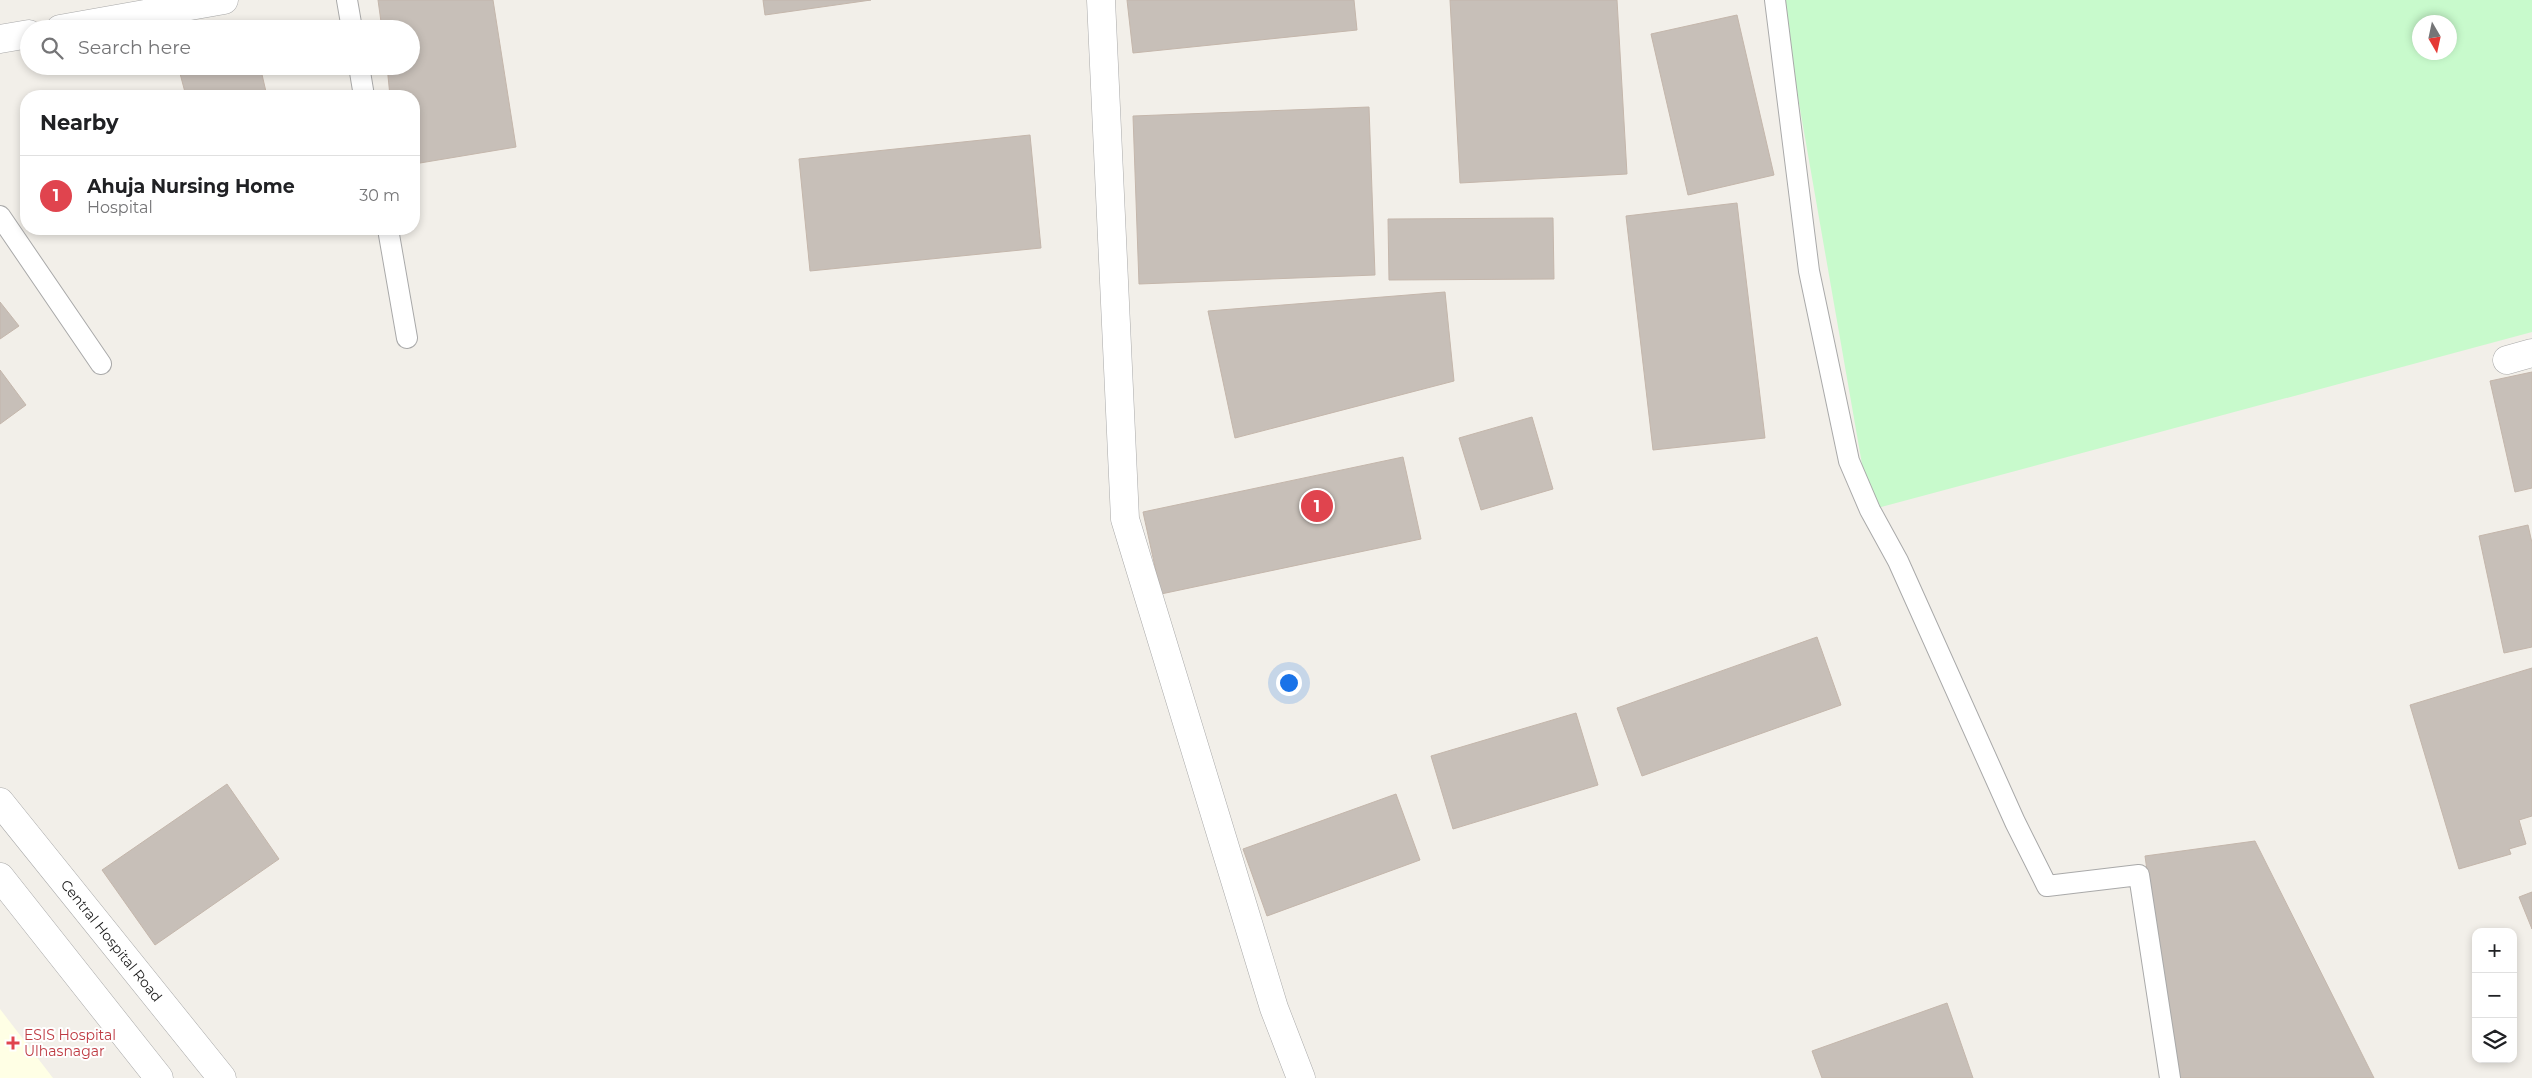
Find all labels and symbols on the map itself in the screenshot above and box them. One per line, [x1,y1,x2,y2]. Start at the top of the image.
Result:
north arrow [2412,15,2457,60]
pin: 1 [1301,487,1333,525]
your location [1276,670,1302,696]
street label: Central Hospital Road [57,876,166,1006]
place label: ESIS Hospital Ulhasnagar [24,1026,116,1060]
marker: ESIS Hospital Ulhasnagar [6,1036,20,1050]

